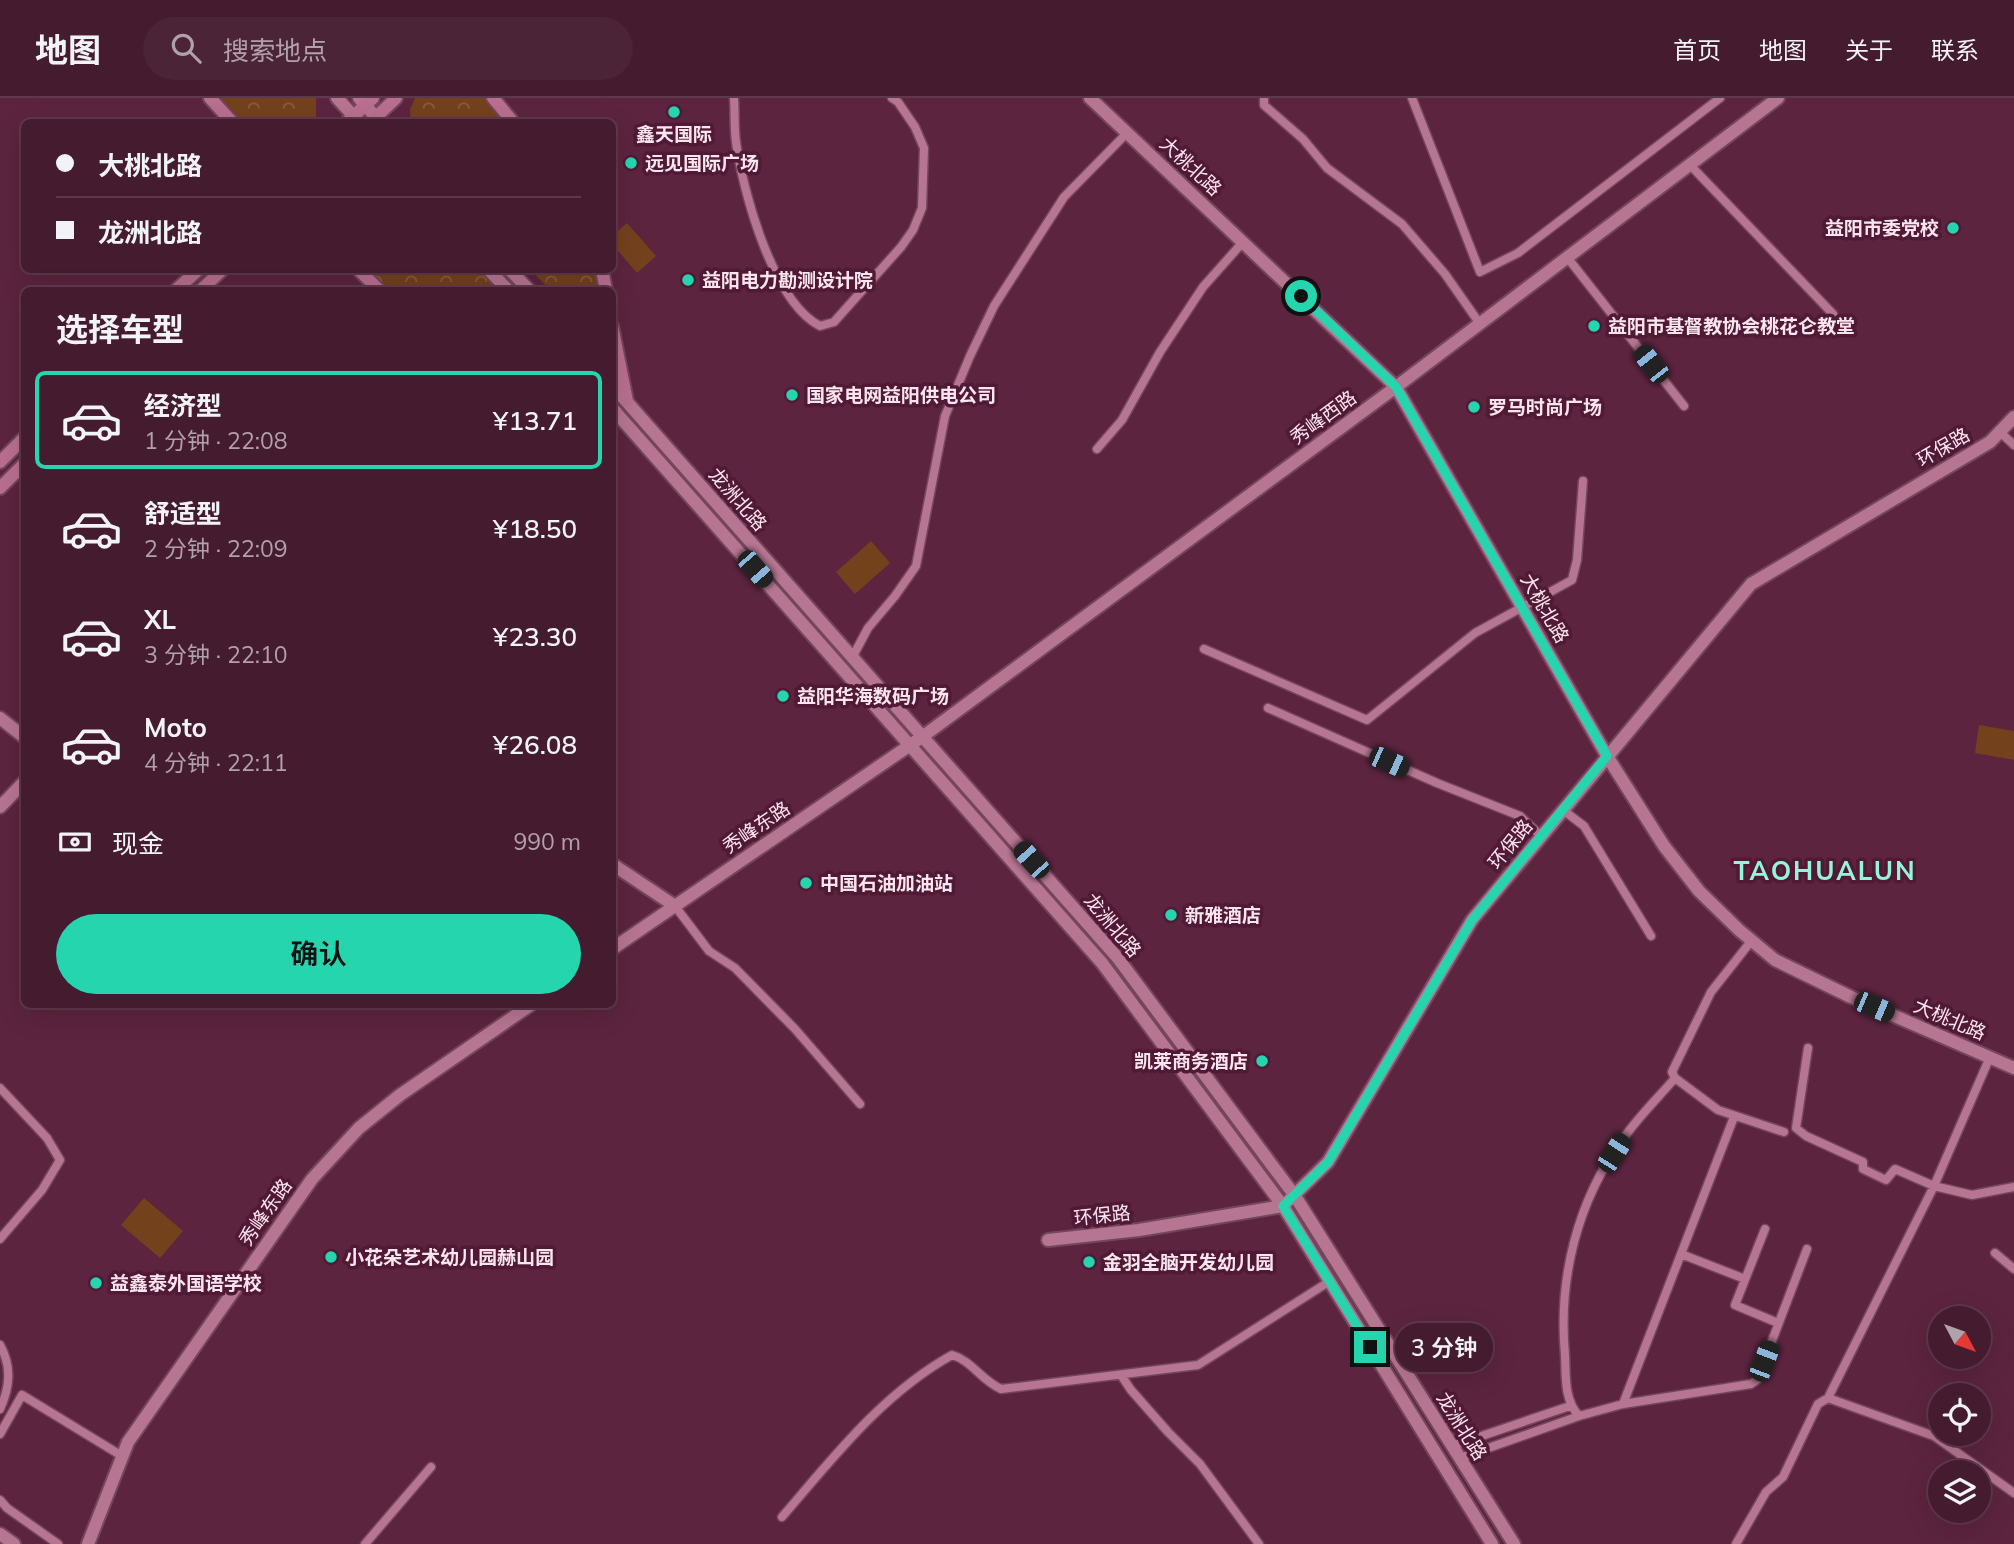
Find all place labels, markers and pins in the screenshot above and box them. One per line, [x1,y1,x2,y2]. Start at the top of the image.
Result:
marker: 鑫天国际 [666,104,682,120]
place label: 鑫天国际 [636,122,712,146]
place label: 远见国际广场 [645,151,759,175]
marker: 远见国际广场 [623,155,639,171]
place label: 益阳市委党校 [1825,216,1939,240]
marker: 益阳市委党校 [1945,220,1961,236]
place label: 益阳电力勘测设计院 [702,268,873,292]
marker: 益阳电力勘测设计院 [680,272,696,288]
place label: 益阳市基督教协会桃花仑教堂 [1608,314,1855,338]
marker: 益阳市基督教协会桃花仑教堂 [1586,318,1602,334]
place label: 国家电网益阳供电公司 [806,383,996,407]
marker: 国家电网益阳供电公司 [784,387,800,403]
place label: 罗马时尚广场 [1488,395,1602,419]
marker: 罗马时尚广场 [1466,399,1482,415]
place label: 益阳华海数码广场 [797,684,949,708]
marker: 益阳华海数码广场 [775,688,791,704]
place label: 中国石油加油站 [820,871,953,895]
marker: 中国石油加油站 [798,875,814,891]
place label: 新雅酒店 [1185,903,1261,927]
marker: 新雅酒店 [1163,907,1179,923]
place label: 凯莱商务酒店 [1134,1049,1248,1073]
marker: 凯莱商务酒店 [1254,1053,1270,1069]
place label: 小花朵艺术幼儿园赫山园 [345,1245,554,1269]
marker: 小花朵艺术幼儿园赫山园 [323,1249,339,1265]
place label: 金羽全脑开发幼儿园 [1103,1250,1274,1274]
marker: 金羽全脑开发幼儿园 [1081,1254,1097,1270]
place label: 益鑫泰外国语学校 [110,1271,262,1295]
marker: 益鑫泰外国语学校 [88,1275,104,1291]

